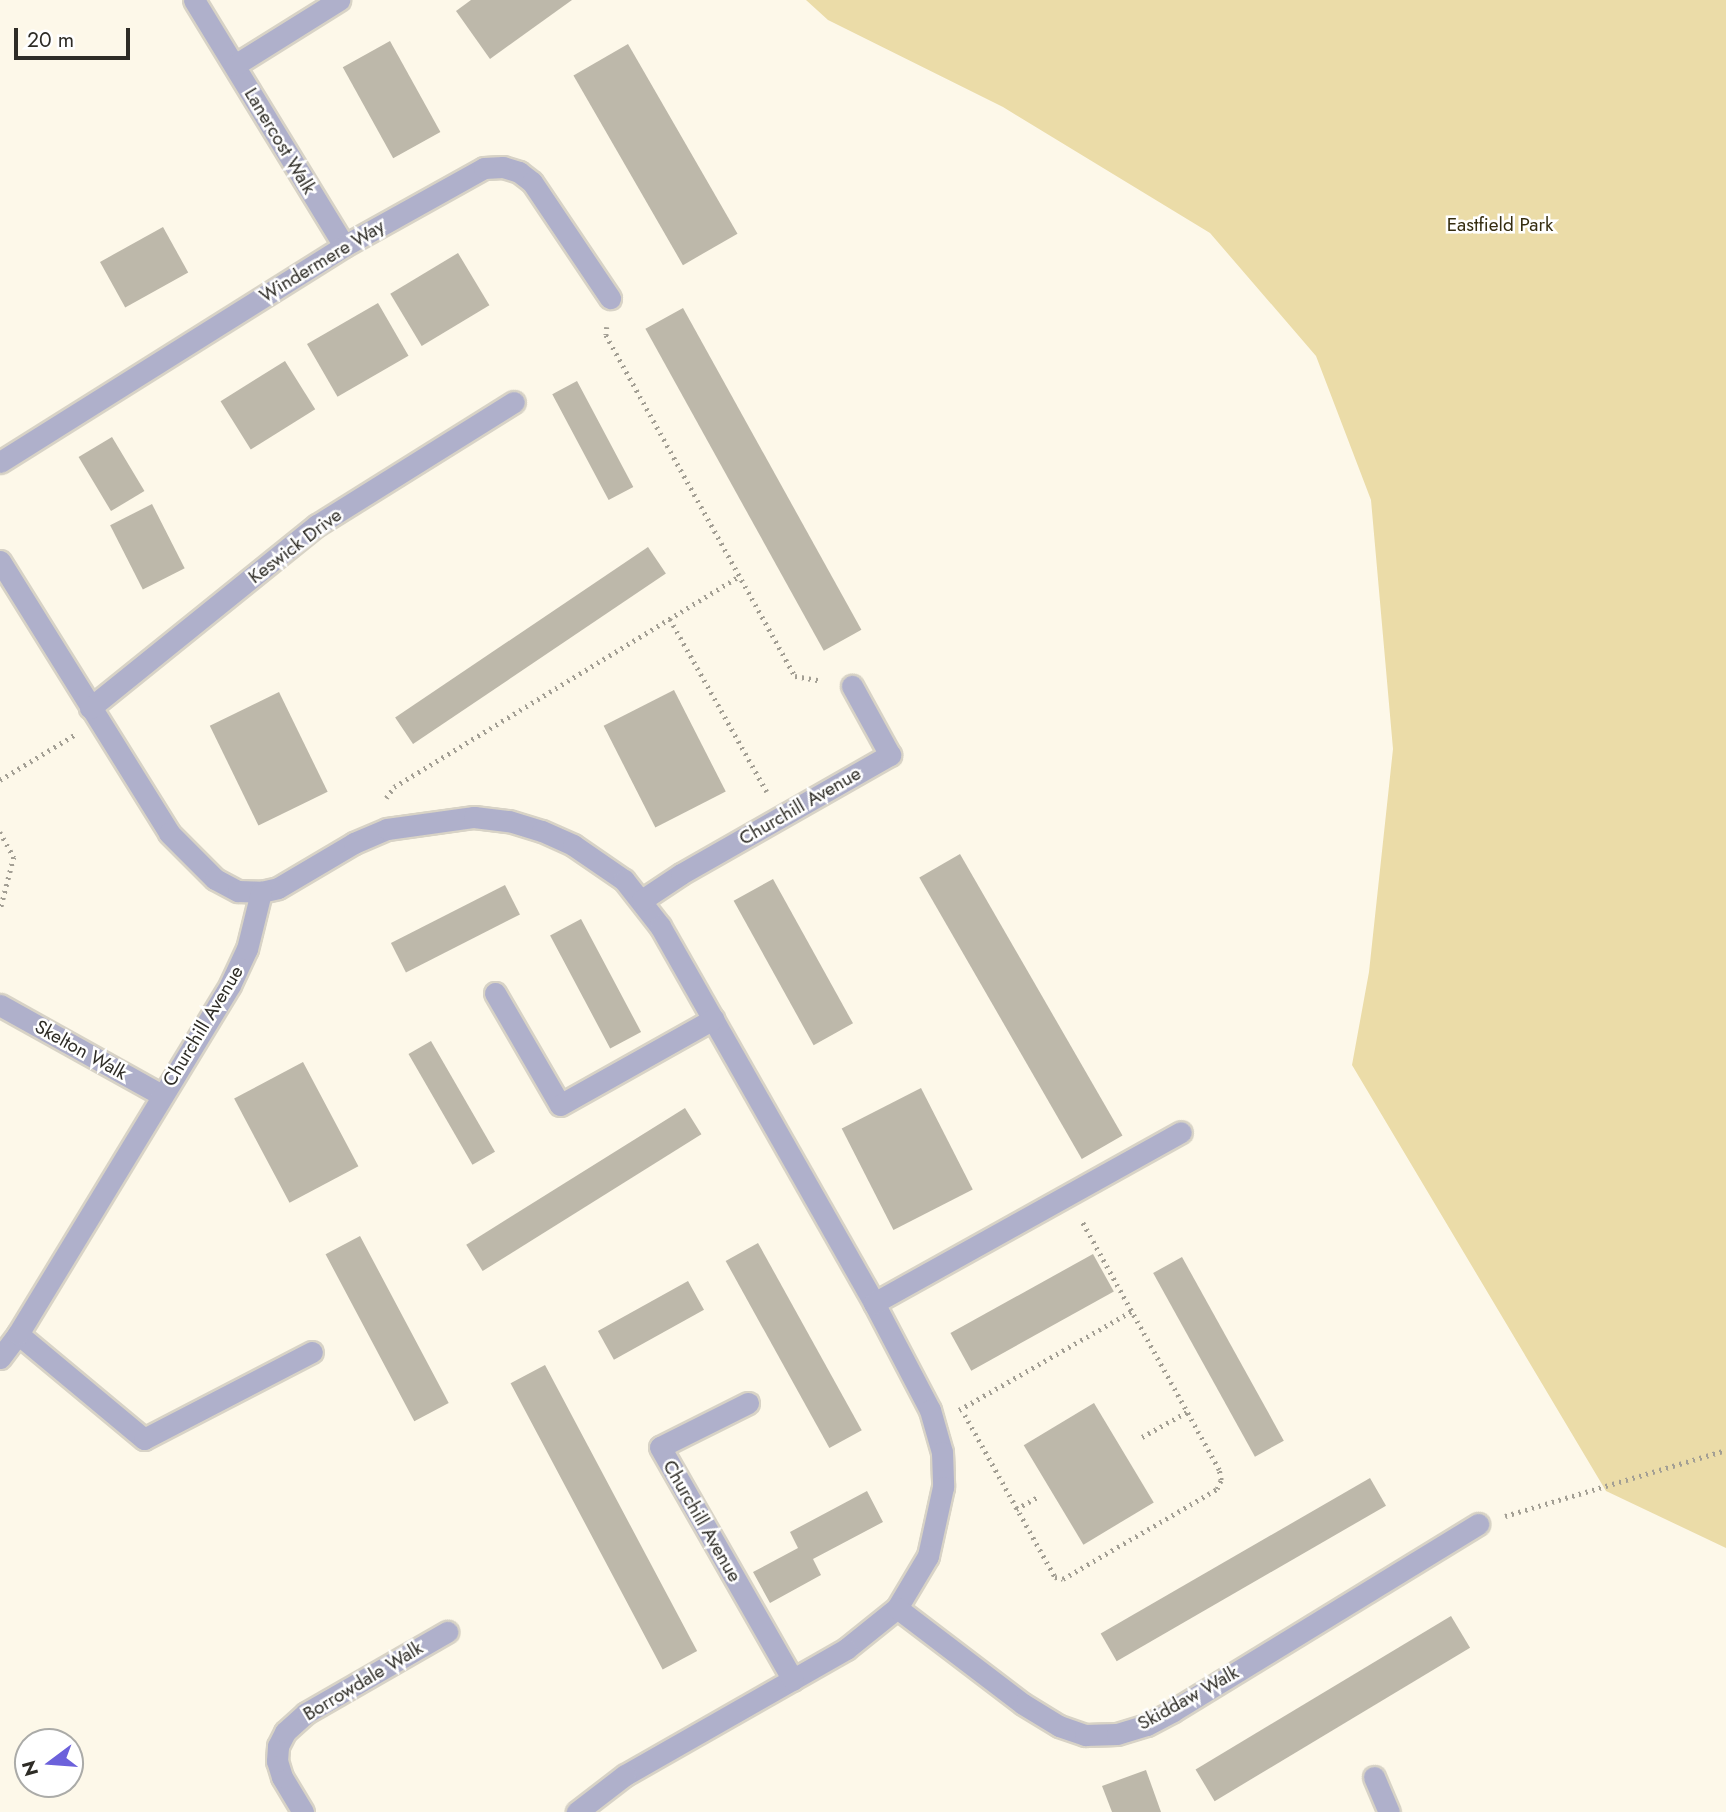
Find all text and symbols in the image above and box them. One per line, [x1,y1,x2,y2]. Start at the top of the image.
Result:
scale bar [18,14,133,58]
text: 20 m [27,25,74,55]
street label: Lanercost Walk [239,84,321,198]
park label: Eastfield Park [1447,214,1553,236]
street label: Windermere Way [255,215,389,307]
street label: Keswick Drive [244,504,346,588]
street label: Churchill Avenue [735,762,865,850]
street label: Churchill Avenue [158,961,248,1091]
street label: Skelton Walk [31,1015,131,1085]
street label: Churchill Avenue [658,1456,746,1586]
street label: Borrowdale Walk [299,1636,427,1726]
street label: Skiddaw Walk [1134,1661,1242,1735]
north arrow [14,1728,84,1798]
text: N [15,1757,45,1779]

